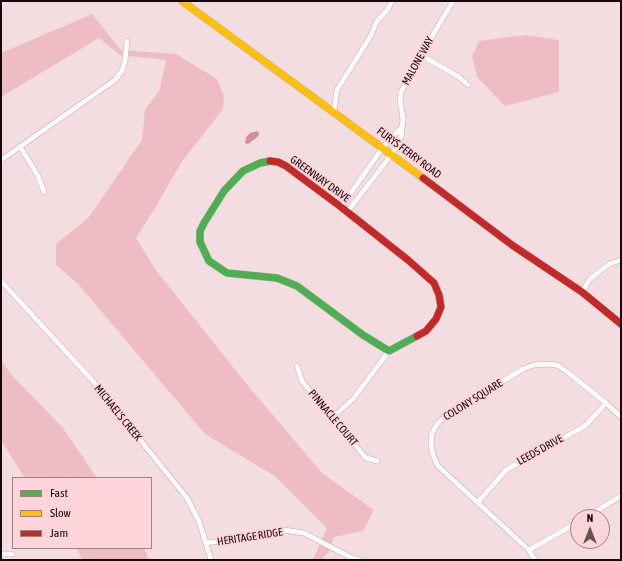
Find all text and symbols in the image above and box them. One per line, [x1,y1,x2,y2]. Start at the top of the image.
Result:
street label: MALONE WAY [399,34,437,88]
street label: FURYS FERRY ROAD [374,125,444,181]
street label: GREENWAY DRIVE [288,153,352,205]
street label: COLONY SQUARE [441,376,505,424]
street label: MICHAEL'S CREEK [91,382,145,444]
street label: PINNACLE COURT [305,387,361,449]
street label: LEEDS DRIVE [515,432,565,468]
legend [12,477,152,549]
text: Fast [50,486,68,500]
text: Slow [50,506,71,520]
north arrow [570,509,610,549]
text: N [587,512,593,524]
street label: HERITAGE RIDGE [216,525,284,549]
text: Jam [50,526,68,540]

